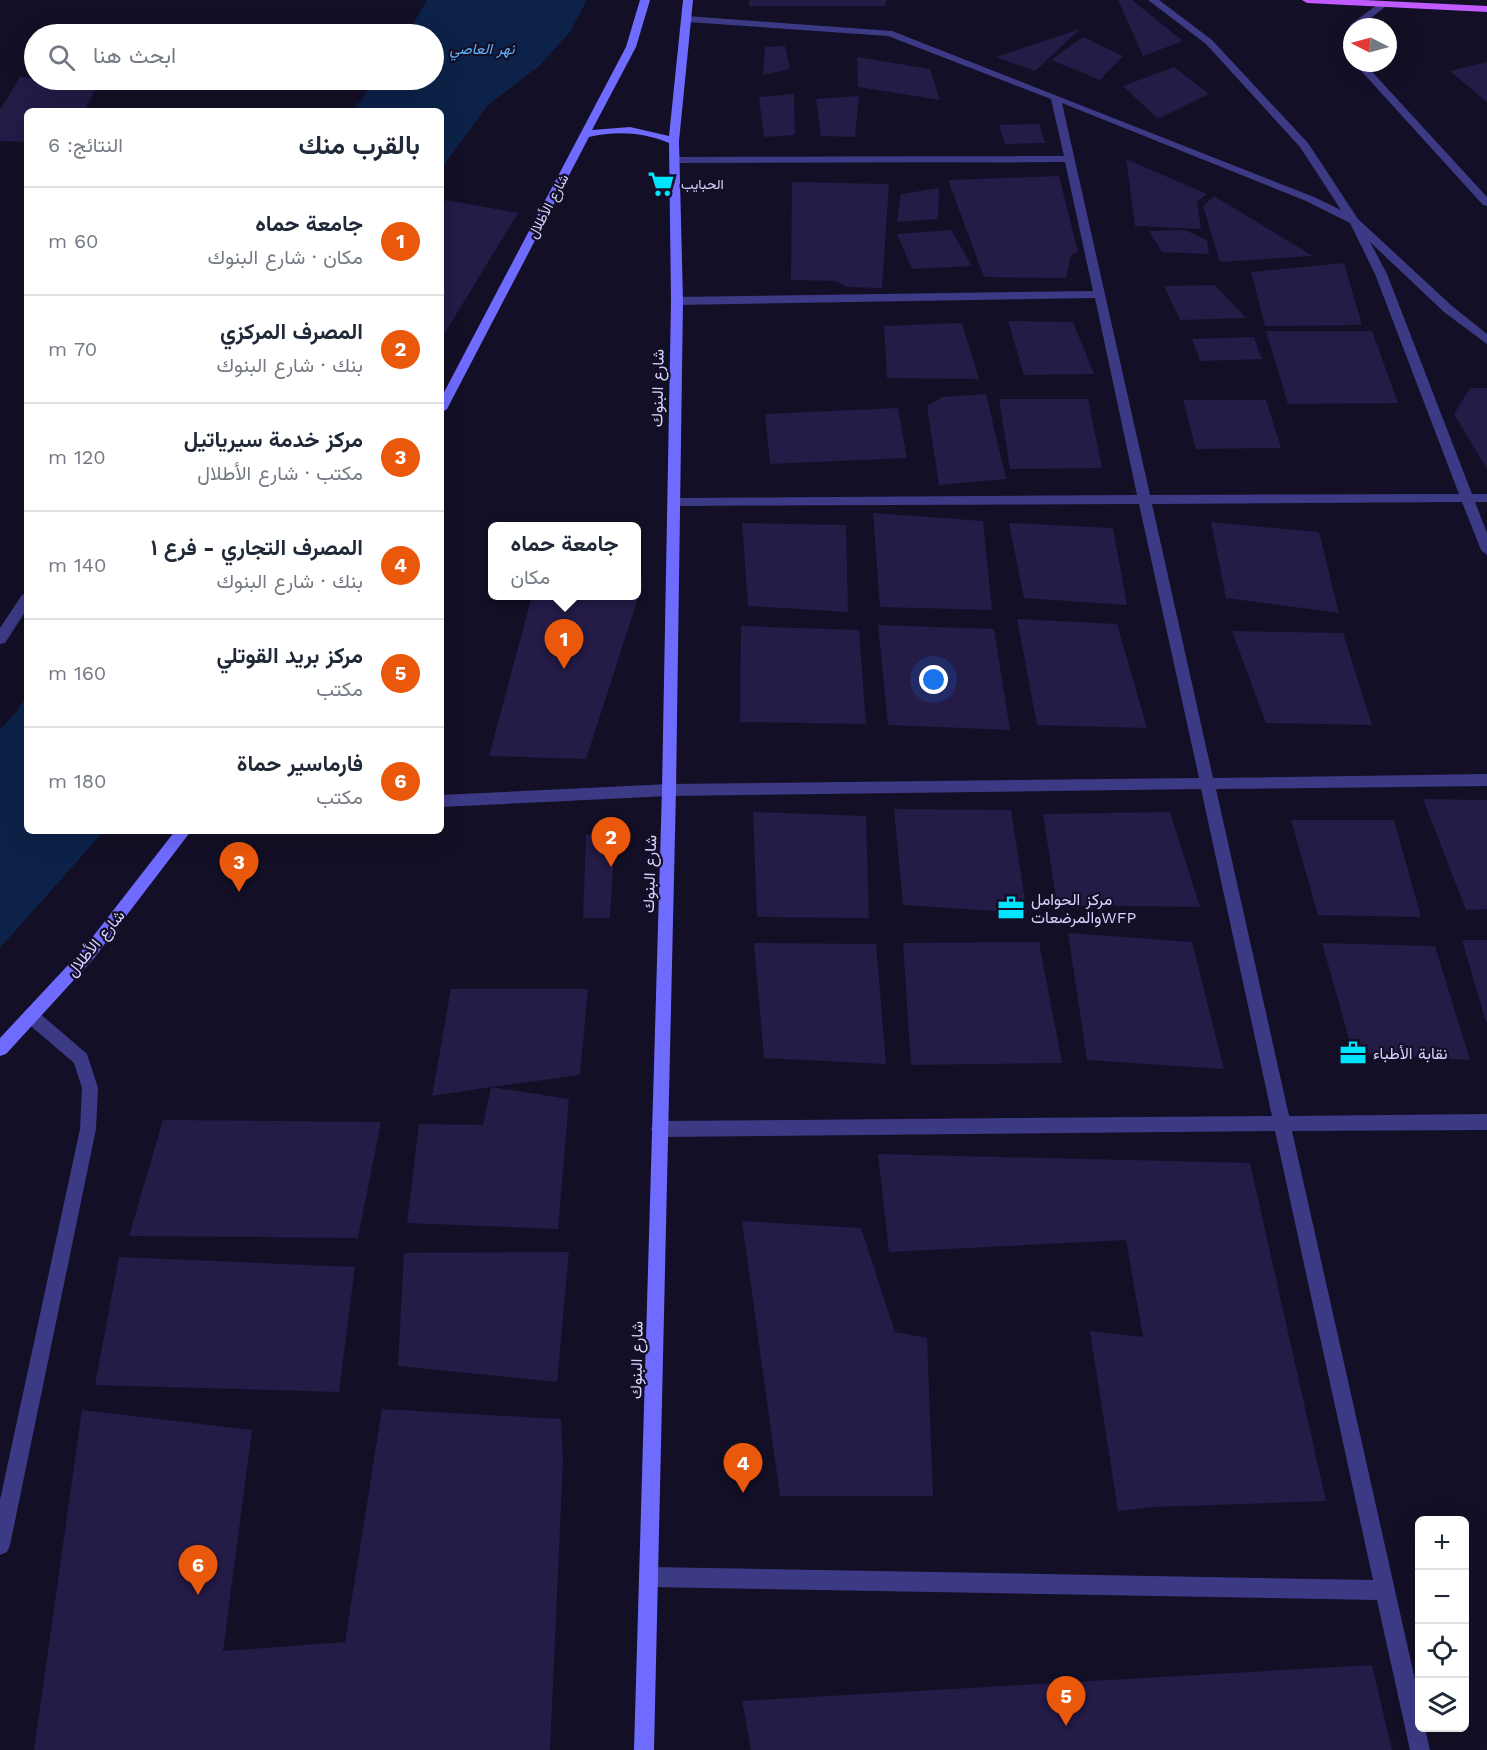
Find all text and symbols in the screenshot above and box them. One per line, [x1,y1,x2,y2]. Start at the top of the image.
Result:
north arrow [1343,18,1397,72]
search box [24,24,444,90]
water label: نهر العاصي [449,40,515,61]
icon: search [45,41,78,74]
text: ابحث هنا [93,43,176,68]
text: بالقرب منك [298,130,420,160]
text: النتائج: 6 [48,133,123,157]
supermarket icon: الحبايب [646,169,676,199]
street label: شارع الأطلال [524,171,574,242]
place label: الحبايب [681,176,724,193]
text: جامعة حماه [255,211,363,236]
text: 60 m [48,229,99,253]
text: 1 [396,229,405,253]
text: مكان · شارع البنوك [208,245,363,269]
text: المصرف المركزي [220,319,363,344]
text: 70 m [48,337,97,361]
text: 2 [395,337,406,361]
street label: شارع البنوك [647,349,670,427]
text: بنك · شارع البنوك [216,353,363,377]
text: مركز خدمة سيرياتيل [184,427,363,452]
text: 120 m [48,445,106,469]
text: 3 [395,445,406,469]
text: مكتب · شارع الأطلال [197,461,363,485]
popup [488,522,641,600]
text: جامعة حماه [511,531,618,556]
text: المصرف التجاري - فرع ١ [151,535,363,560]
text: 140 m [48,553,106,577]
text: 4 [394,553,407,577]
text: مكان [511,565,550,589]
text: بنك · شارع البنوك [216,569,363,593]
pin: 1 [544,620,584,669]
text: مركز بريد القوتلي [216,643,363,668]
text: 160 m [48,661,106,685]
text: 5 [395,661,406,685]
your location [919,665,948,694]
text: مكتب [316,677,363,701]
text: فارماسير حماة [237,751,363,776]
text: 180 m [48,769,106,793]
text: 6 [394,769,407,793]
text: مكتب [316,785,363,809]
pin: 2 [592,818,630,867]
street label: شارع البنوك [639,835,662,913]
pin: 3 [220,842,258,892]
place label: مركز الحوامل والمرضعاتWFP [1031,890,1136,928]
office icon: مركز الحوامل والمرضعاتWFP [996,893,1026,923]
street label: شارع الأطلال [62,906,130,982]
office icon: نقابة الأطباء [1338,1038,1368,1068]
place label: نقابة الأطباء [1373,1044,1448,1063]
street label: شارع البنوك [626,1321,649,1399]
pin: 4 [724,1444,762,1493]
map controls [1415,1516,1469,1732]
button: + [1415,1516,1469,1570]
pin: 6 [178,1546,218,1595]
button: − [1415,1570,1469,1624]
button: locate [1415,1624,1469,1678]
pin: 5 [1046,1676,1086,1726]
button: layers [1415,1678,1469,1732]

